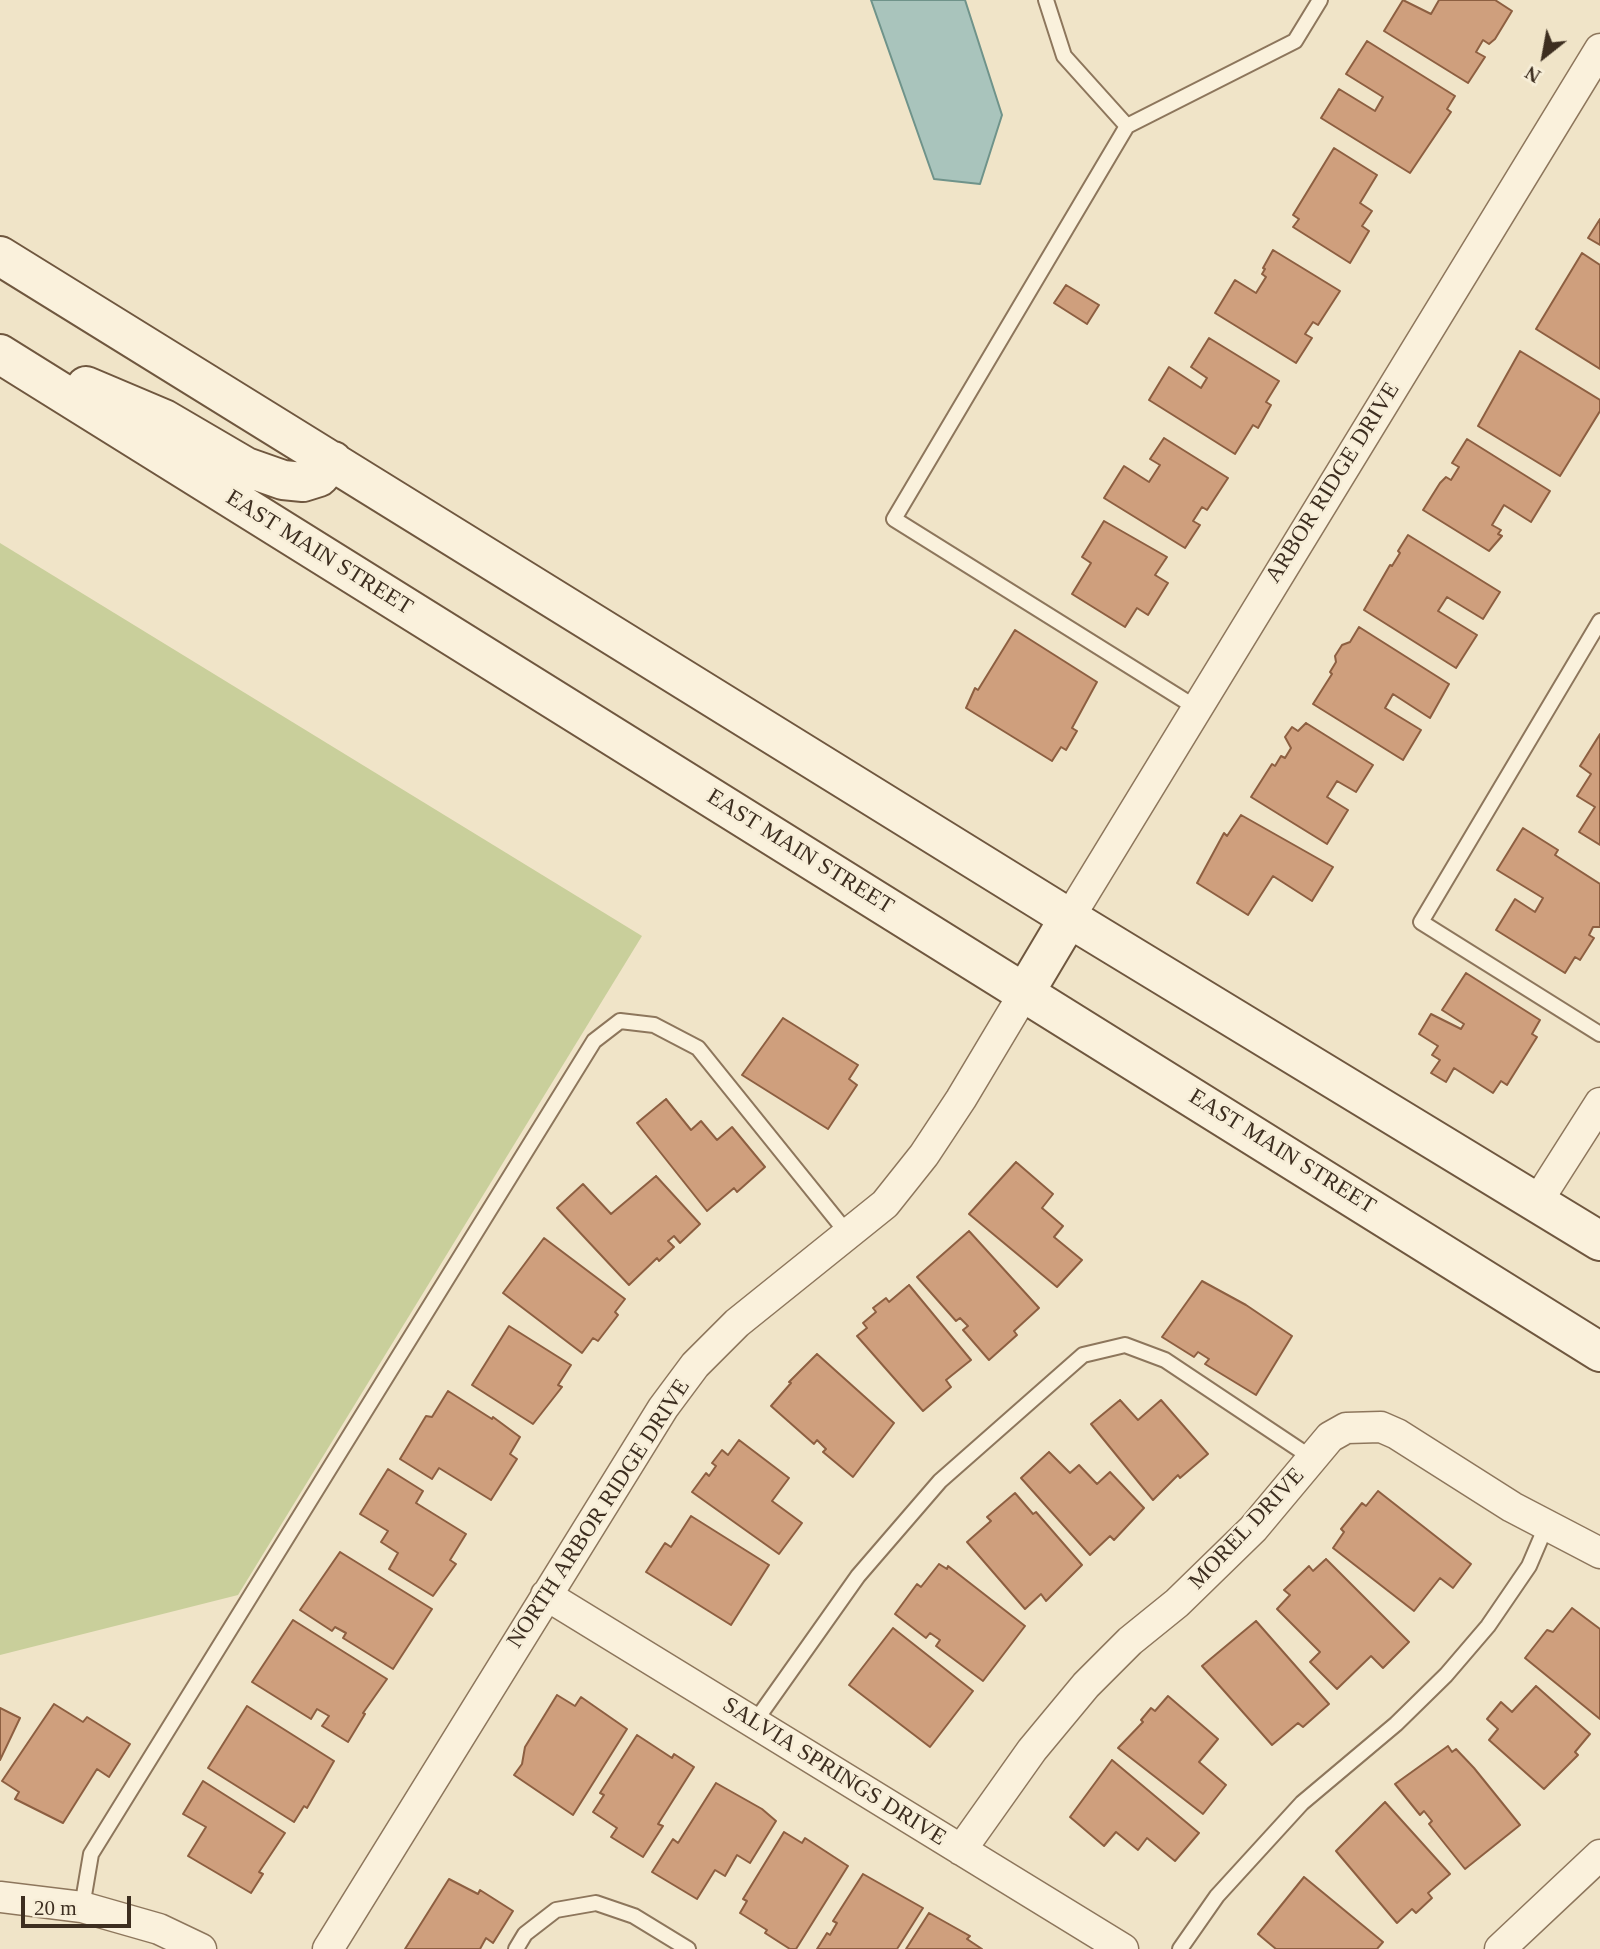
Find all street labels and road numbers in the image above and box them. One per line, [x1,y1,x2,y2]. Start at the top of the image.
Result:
street label: ARBOR RIDGE DRIVE [1260,378,1406,588]
street label: EAST MAIN STREET [221,484,417,622]
street label: EAST MAIN STREET [702,783,898,921]
street label: EAST MAIN STREET [1184,1083,1380,1221]
street label: NORTH ARBOR RIDGE DRIVE [502,1374,696,1654]
street label: MOREL DRIVE [1184,1462,1310,1596]
street label: SALVIA SPRINGS DRIVE [717,1692,951,1852]

